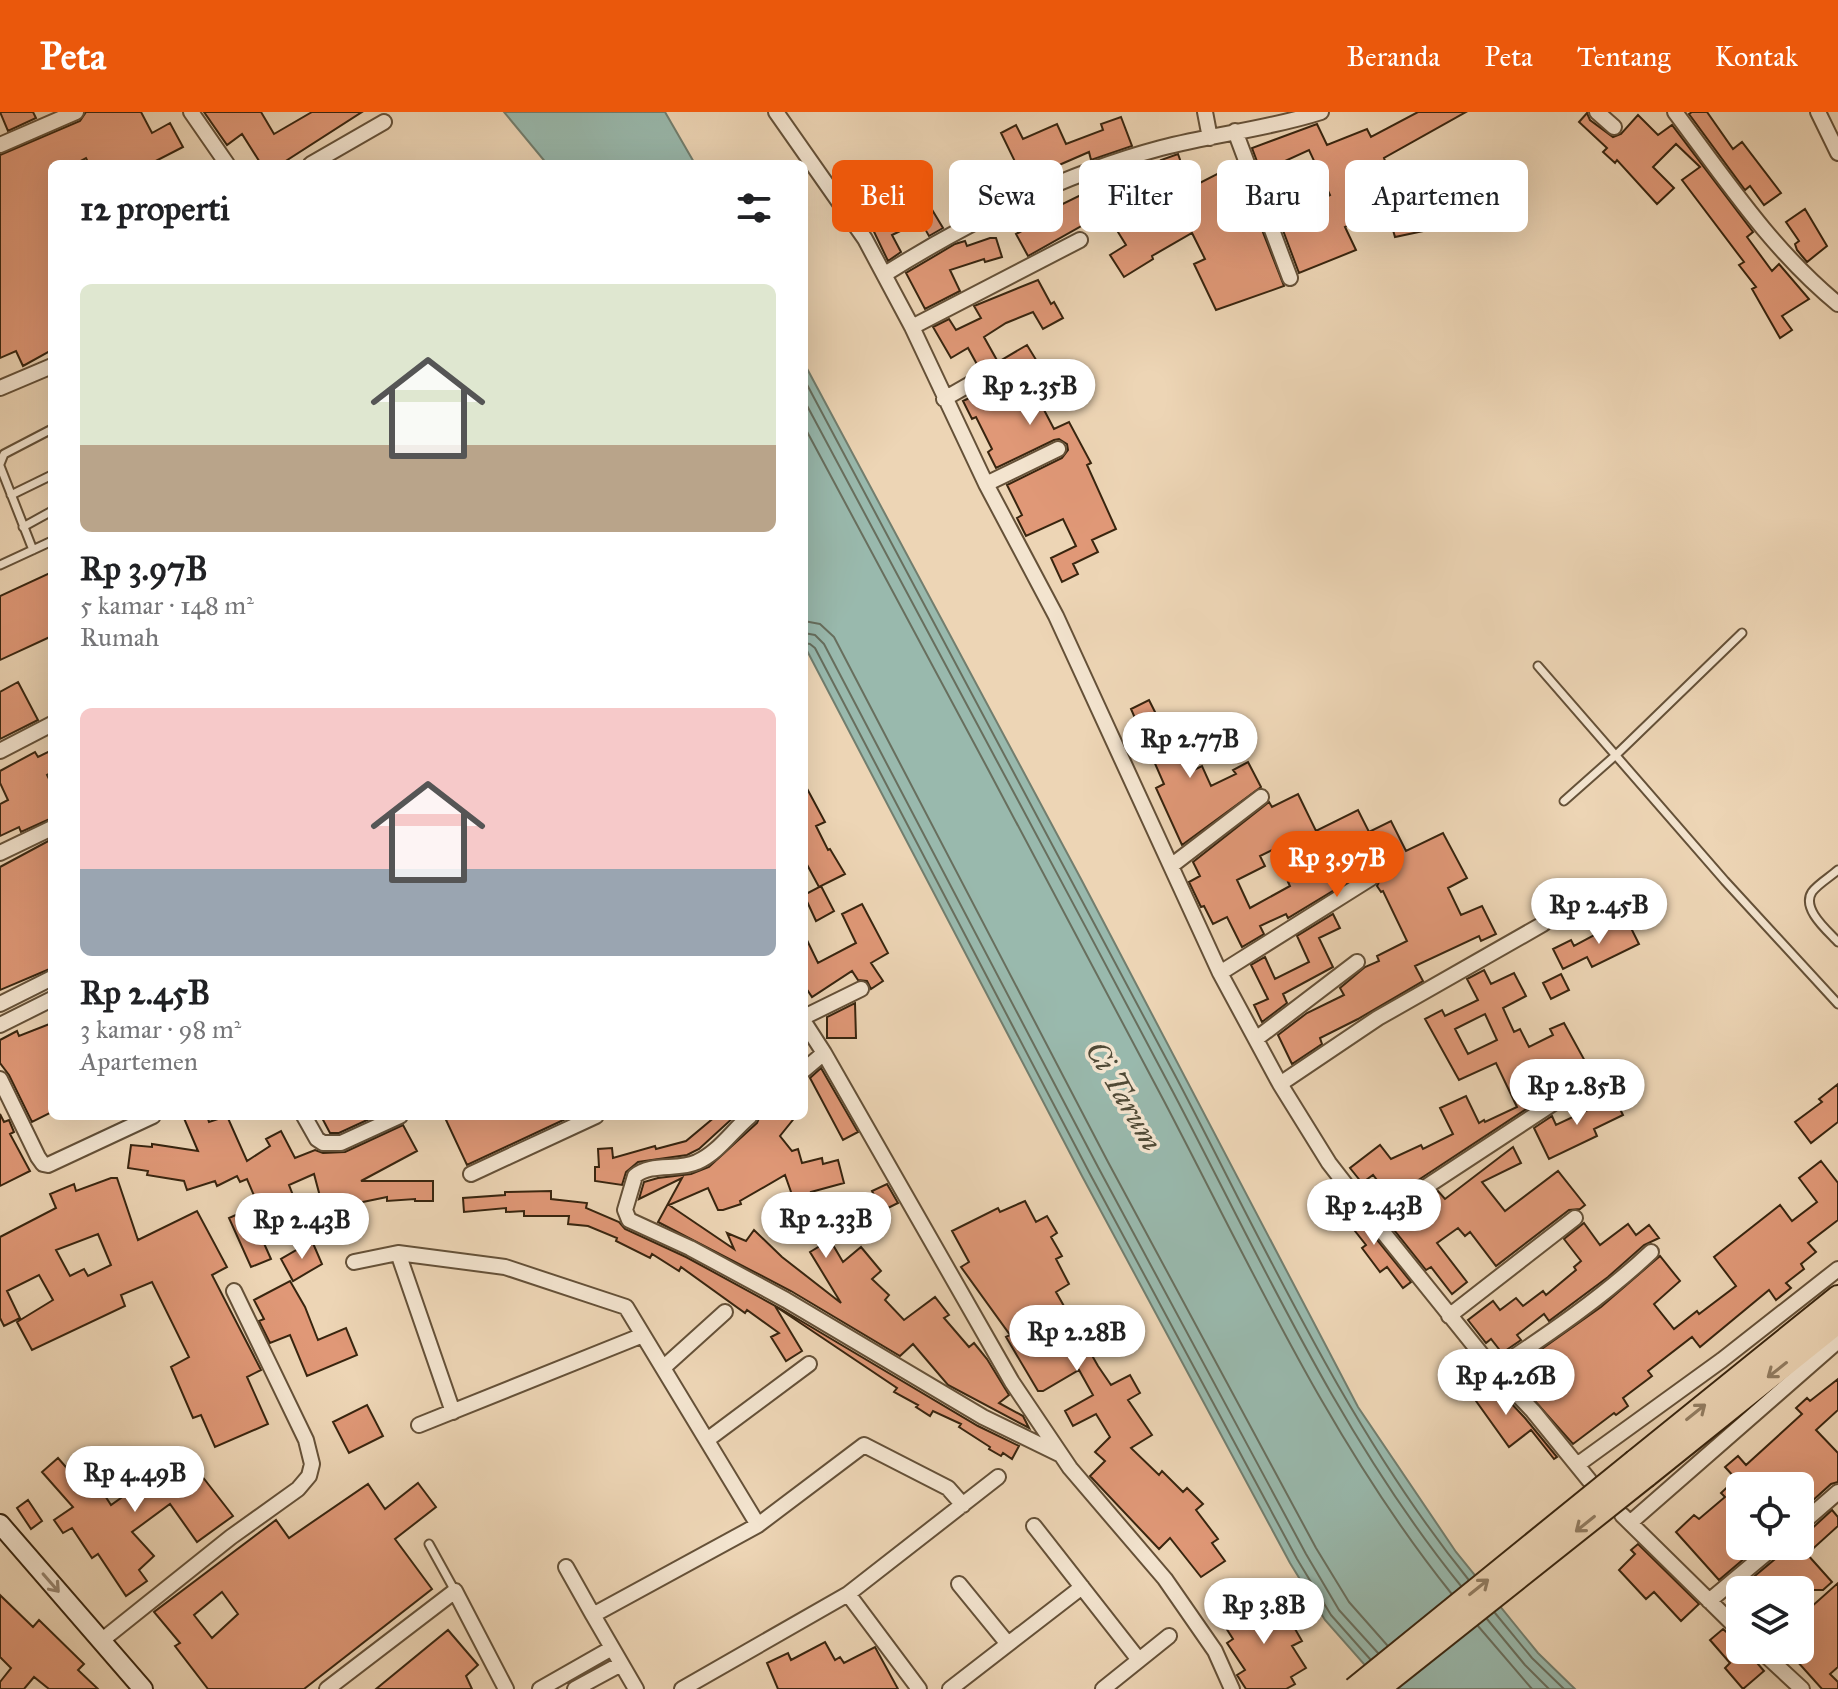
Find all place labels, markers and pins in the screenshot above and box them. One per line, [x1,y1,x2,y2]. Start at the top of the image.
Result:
pin: Rp 2.35B [947,359,1113,427]
pin: Rp 2.77B [1107,712,1273,780]
pin: Rp 3.97B [1254,831,1420,899]
pin: Rp 2.45B [1516,878,1682,946]
pin: Rp 2.85B [1494,1059,1660,1127]
pin: Rp 2.43B [1291,1179,1457,1247]
pin: Rp 2.33B [743,1192,909,1260]
pin: Rp 2.43B [219,1193,385,1261]
pin: Rp 2.28B [994,1305,1160,1373]
pin: Rp 4.26B [1423,1349,1589,1417]
pin: Rp 4.49B [52,1446,218,1514]
pin: Rp 3.8B [1190,1578,1338,1646]

